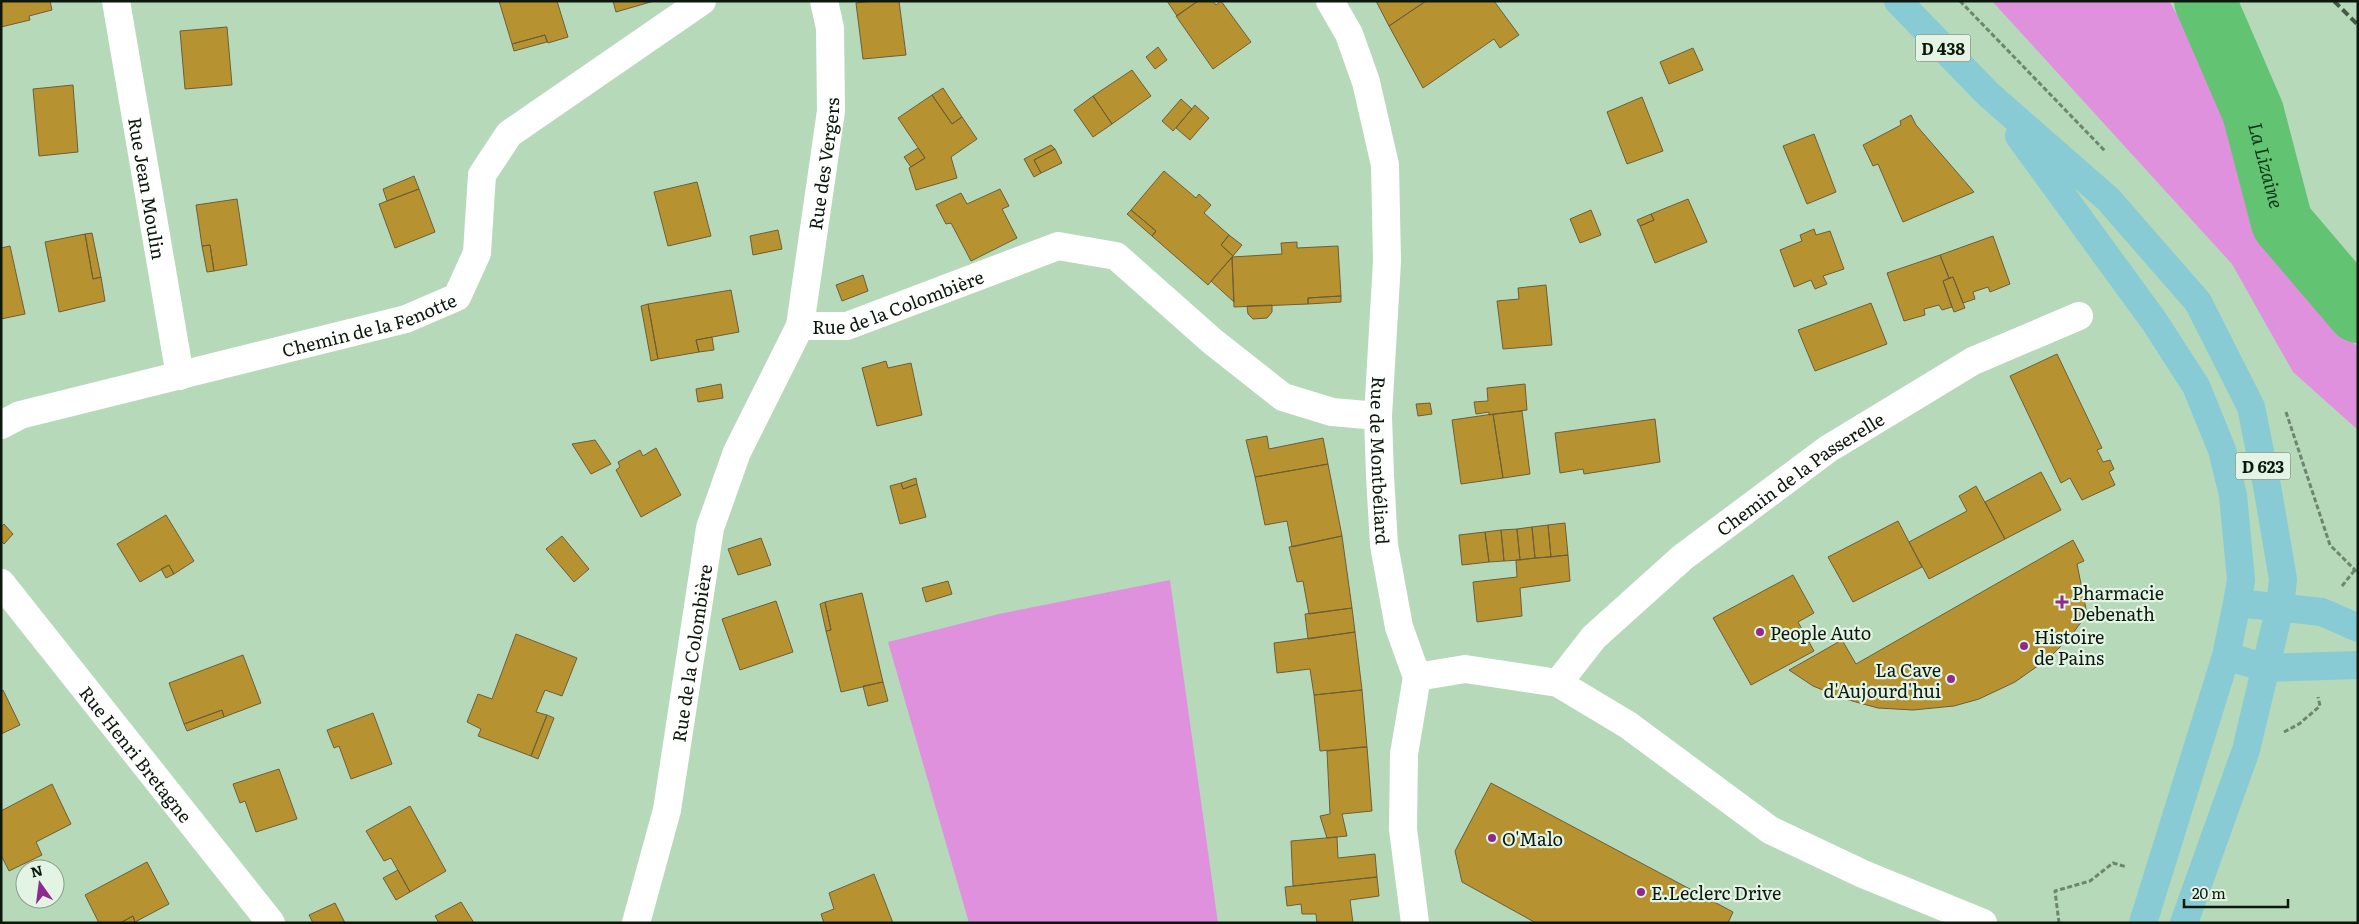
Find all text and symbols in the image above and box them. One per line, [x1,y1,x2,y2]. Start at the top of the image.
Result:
road number: D 438 [1916,34,1970,62]
street label: Rue des Vergers [801,98,845,231]
street label: Rue Jean Moulin [123,115,173,262]
water label: La Lizaine [2242,119,2292,211]
street label: Rue de la Colombière [812,262,987,340]
street label: Chemin de la Fenotte [279,286,460,363]
street label: Rue de Montbéliard [1364,376,1397,545]
street label: Chemin de la Passerelle [1710,405,1889,542]
road number: D 623 [2236,452,2290,480]
street label: Rue de la Colombière [664,562,718,744]
place label: Pharmacie Debenath [2072,579,2164,627]
marker: Pharmacie Debenath [2056,596,2068,608]
place label: People Auto [1770,619,1871,646]
place label: Histoire de Pains [2034,623,2104,671]
marker: People Auto [1754,626,1766,638]
marker: Histoire de Pains [2018,640,2030,652]
place label: La Cave d'Aujourd'hui [1824,656,1941,704]
marker: La Cave d'Aujourd'hui [1945,673,1957,685]
street label: Rue Henri Bretagne [74,680,199,828]
place label: O'Malo [1502,825,1563,852]
marker: O'Malo [1486,832,1498,844]
north arrow [15,859,65,909]
text: N [28,859,45,882]
scale bar [2184,876,2288,908]
place label: E.Leclerc Drive [1651,879,1781,906]
text: 20 m [2192,881,2226,904]
marker: E.Leclerc Drive [1635,886,1647,898]

